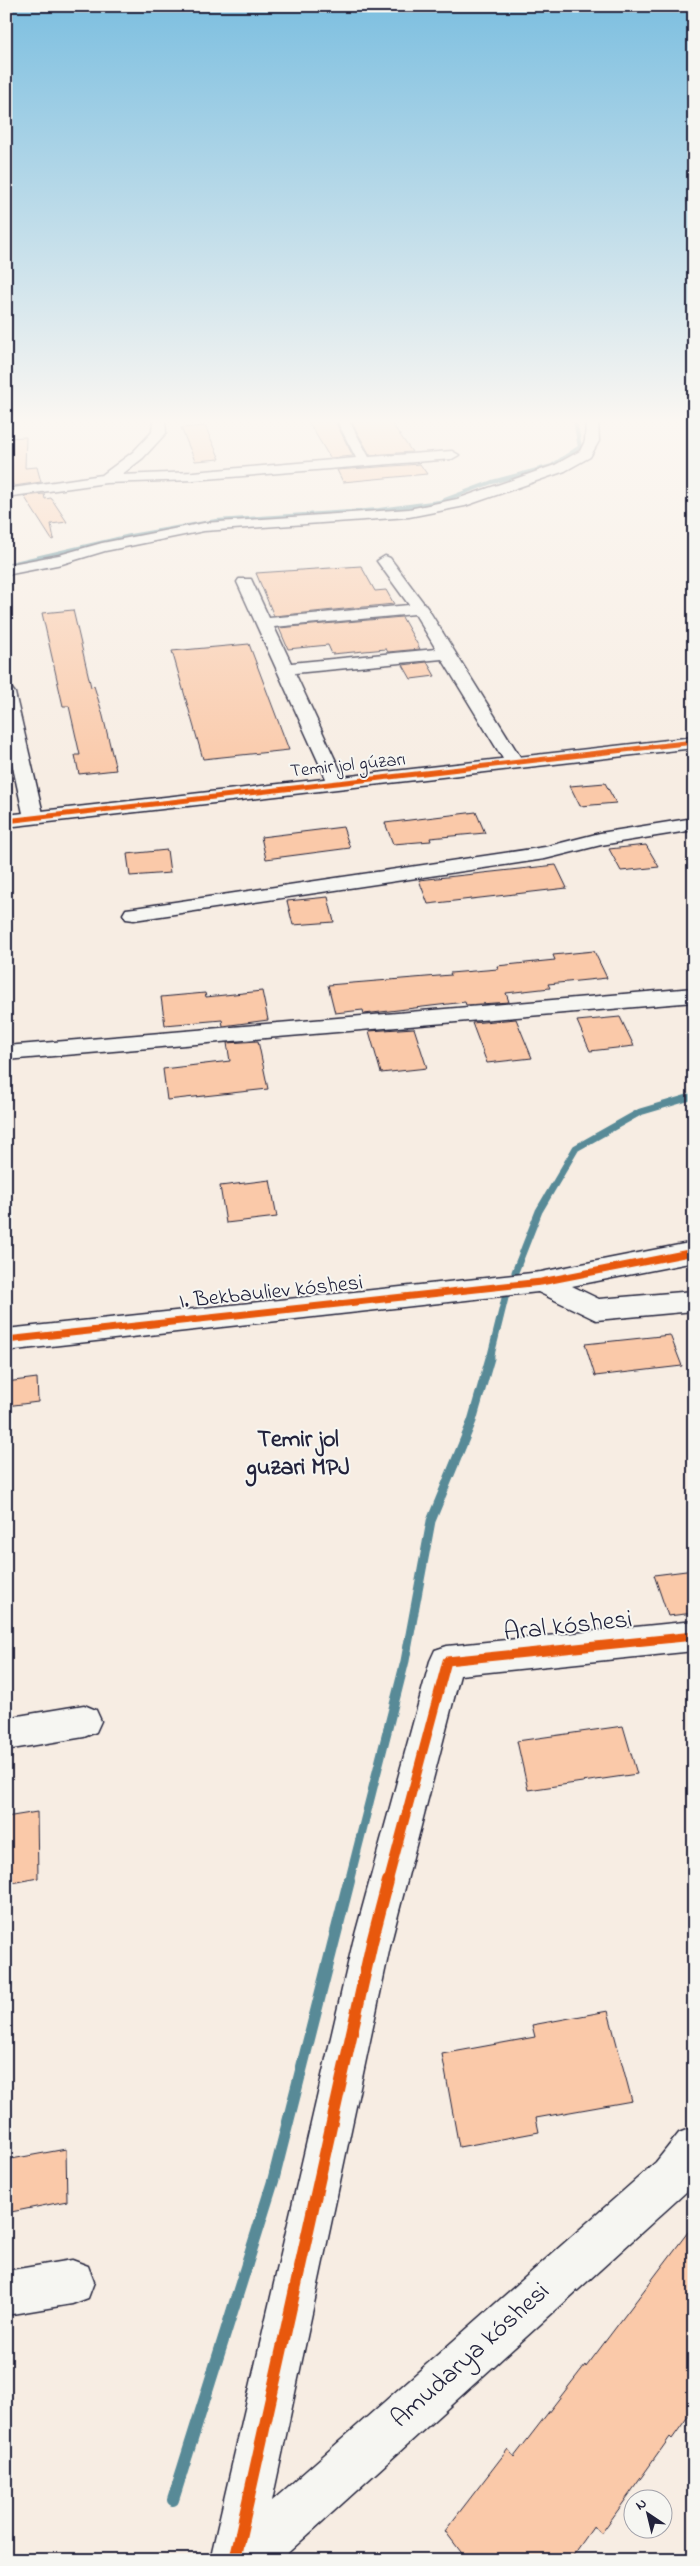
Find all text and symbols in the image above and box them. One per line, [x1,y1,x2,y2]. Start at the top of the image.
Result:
street label: Temir jol gúzarı [289,747,407,787]
street label: I. Bekbauliev kóshesi [177,1267,365,1319]
district label: Temir jol guzari MPJ [245,1423,350,1487]
street label: Aral kóshesi [502,1601,634,1653]
street label: Amudarya kóshesi [383,2274,559,2438]
north arrow [622,2488,672,2538]
text: N [632,2493,651,2516]

